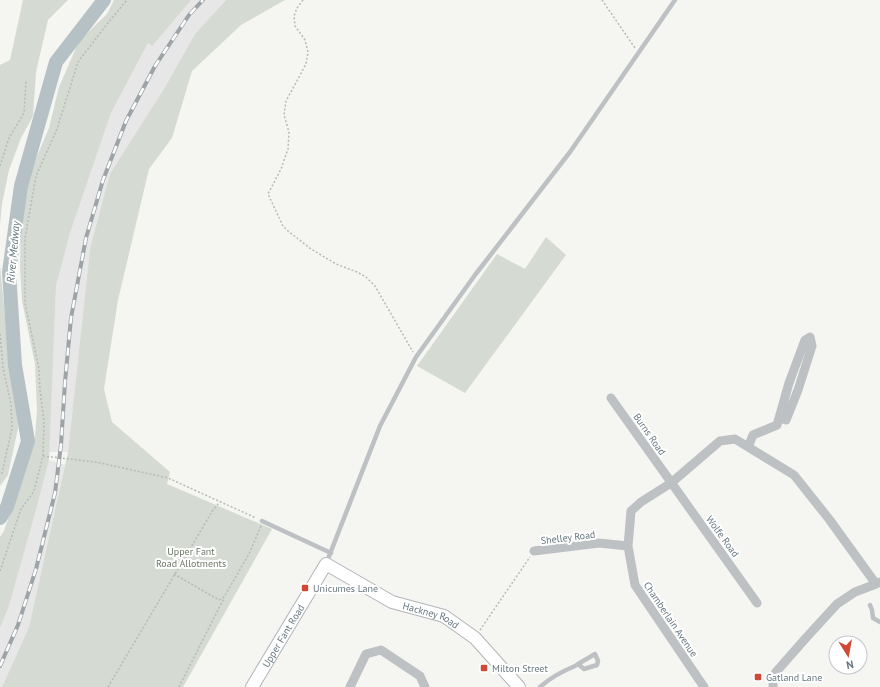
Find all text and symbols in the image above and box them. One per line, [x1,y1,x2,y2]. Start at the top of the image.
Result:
water label: River Medway [3,219,23,283]
street label: Burns Road [630,411,669,458]
street label: Wolfe Road [703,513,742,560]
street label: Shelley Road [540,528,596,547]
park label: Upper Fant Road Allotments [156,545,226,570]
street label: Chamberlain Avenue [641,579,701,659]
place label: Unicumes Lane [313,582,378,595]
marker: Unicumes Lane [300,583,310,593]
street label: Hackney Road [401,599,462,632]
street label: Upper Fant Road [259,602,307,670]
north arrow [828,635,868,675]
text: N [845,657,855,672]
place label: Milton Street [492,662,548,675]
marker: Milton Street [479,663,489,673]
place label: Gatland Lane [766,671,822,684]
marker: Gatland Lane [753,672,763,682]

